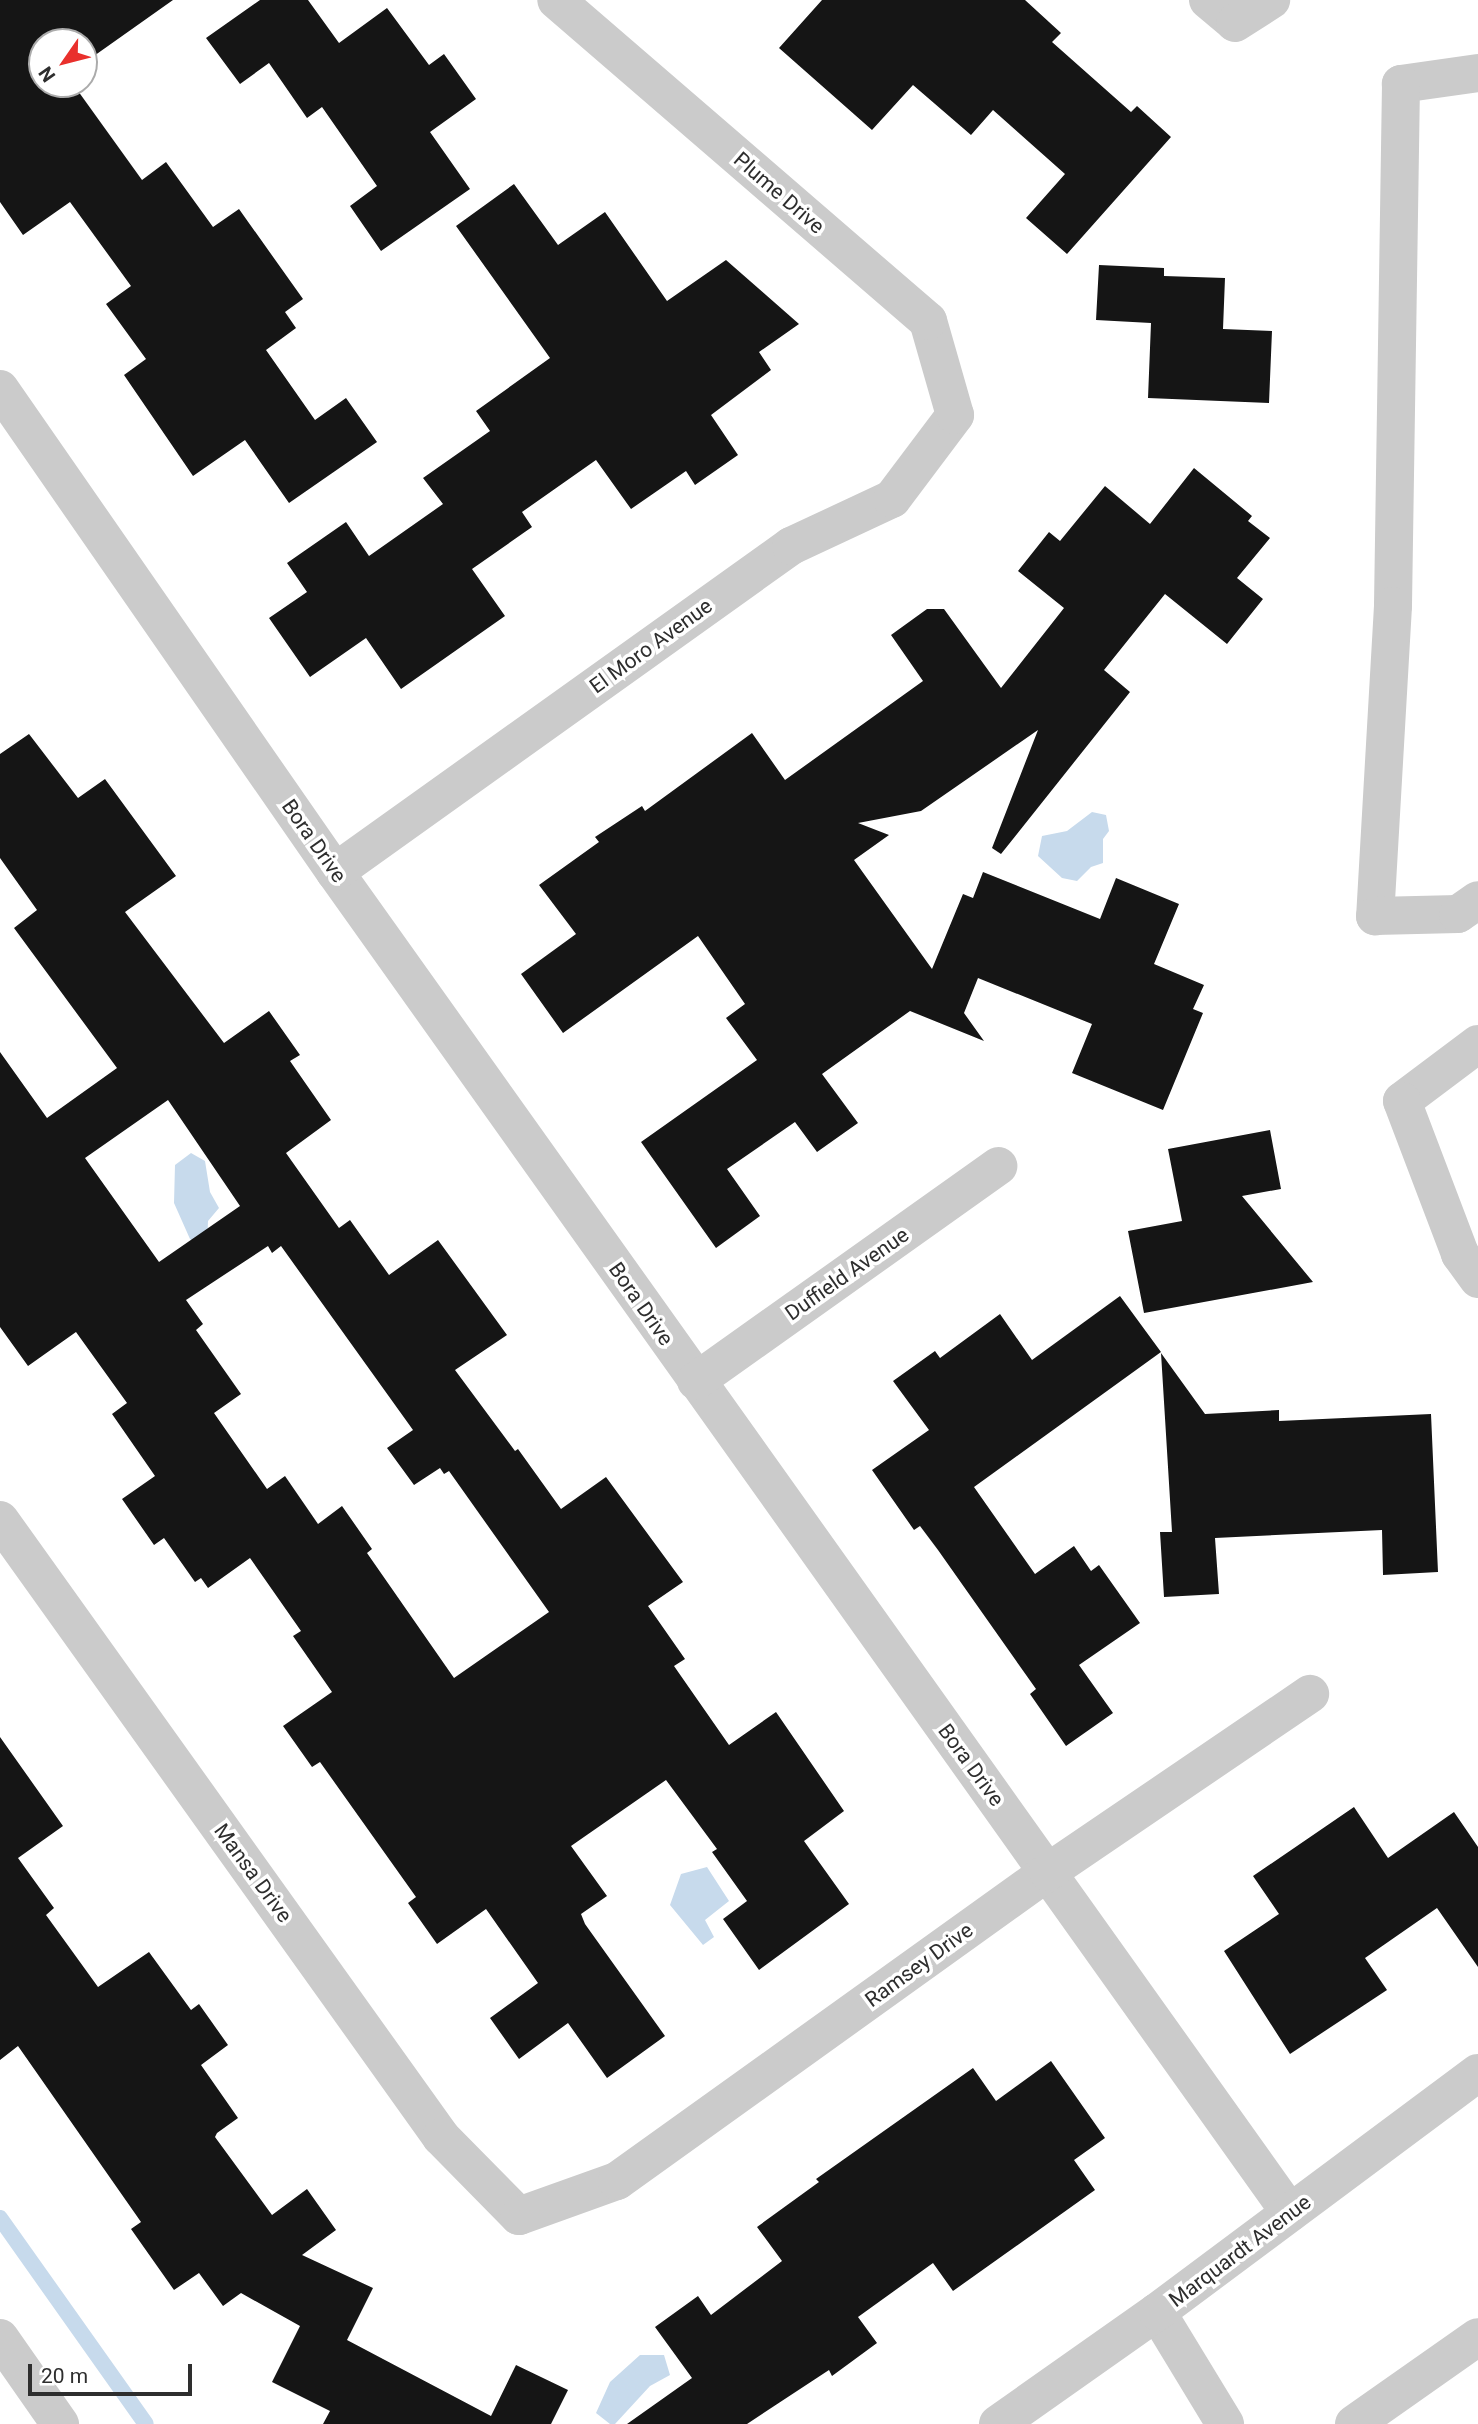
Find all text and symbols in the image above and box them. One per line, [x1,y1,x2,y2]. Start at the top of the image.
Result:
north arrow [28,28,98,98]
text: N [34,62,60,86]
street label: Plume Drive [729,147,829,239]
street label: El Moro Avenue [585,593,717,699]
street label: Bora Drive [276,795,352,887]
street label: Duffield Avenue [780,1222,914,1326]
street label: Bora Drive [603,1258,679,1350]
street label: Bora Drive [933,1719,1009,1811]
street label: Mansa Drive [209,1819,297,1927]
street label: Ramsey Drive [860,1917,978,2013]
street label: Marquardt Avenue [1164,2189,1316,2313]
scale bar [32,2350,196,2394]
text: 20 m [41,2364,88,2388]

